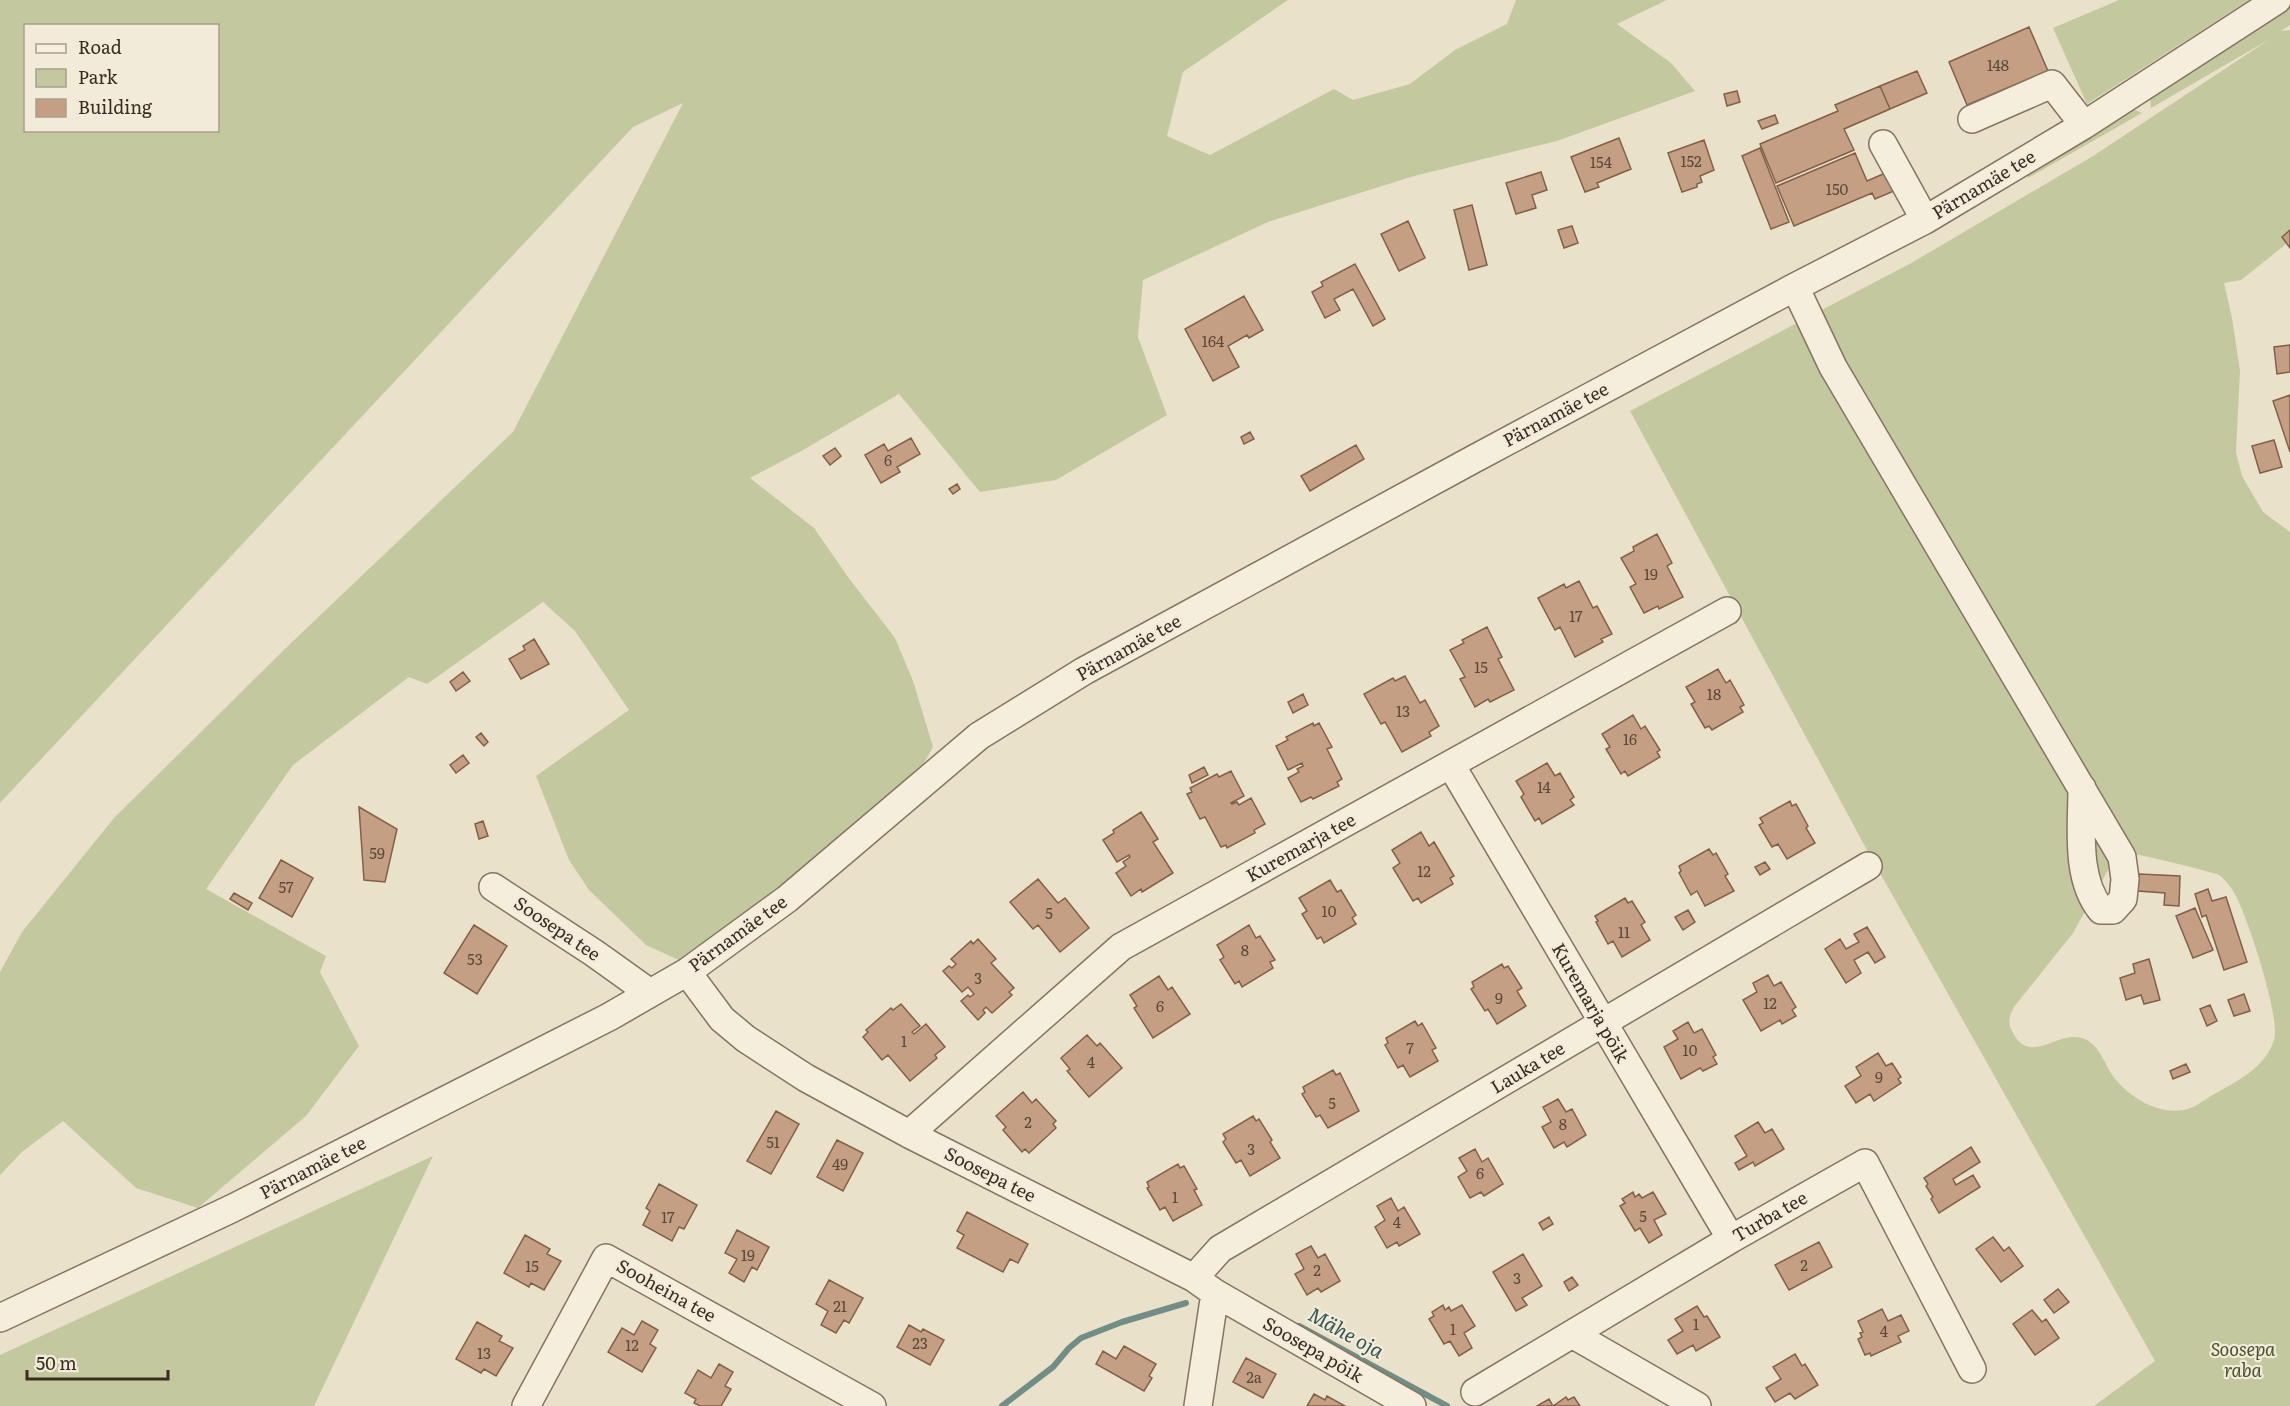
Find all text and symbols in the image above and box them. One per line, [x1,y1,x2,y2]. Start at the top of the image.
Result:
legend [24,24,219,132]
text: Road [78,33,122,60]
house number: 148 [1987,53,2009,76]
text: Park [78,63,119,90]
text: Building [78,93,153,120]
street label: Pärnamäe tee [1926,142,2040,225]
house number: 152 [1680,149,1702,172]
house number: 154 [1590,150,1612,173]
house number: 150 [1826,177,1849,200]
house number: 164 [1202,329,1224,352]
street label: Pärnamäe tee [1498,374,1613,453]
house number: 6 [884,448,892,471]
house number: 19 [1644,562,1658,585]
house number: 17 [1569,604,1583,627]
street label: Pärnamäe tee [1071,607,1186,687]
house number: 15 [1474,655,1488,678]
house number: 18 [1707,682,1721,705]
house number: 13 [1396,699,1410,722]
house number: 16 [1623,727,1637,750]
house number: 14 [1537,775,1551,798]
street label: Kuremarja tee [1241,805,1360,888]
house number: 59 [369,841,385,864]
house number: 12 [1417,859,1431,882]
house number: 57 [278,875,294,898]
street label: Pärnamäe tee [682,888,792,978]
street label: Soosepa tee [509,889,606,967]
house number: 10 [1322,899,1337,922]
house number: 5 [1045,901,1053,924]
house number: 11 [1618,920,1630,943]
street label: Kuremarja põik [1546,937,1637,1068]
house number: 8 [1241,938,1249,961]
house number: 53 [467,947,483,970]
house number: 3 [974,966,982,989]
house number: 9 [1495,986,1503,1009]
house number: 12 [1763,991,1777,1014]
house number: 6 [1156,994,1164,1017]
house number: 1 [901,1029,907,1052]
street label: Lauka tee [1485,1034,1569,1099]
house number: 7 [1406,1036,1414,1059]
house number: 10 [1683,1038,1698,1061]
house number: 4 [1087,1050,1095,1073]
house number: 9 [1875,1065,1883,1088]
house number: 5 [1328,1091,1336,1114]
house number: 2 [1024,1110,1032,1133]
house number: 8 [1559,1112,1567,1135]
street label: Pärnamäe tee [254,1128,370,1205]
house number: 51 [766,1130,780,1153]
house number: 3 [1247,1137,1255,1160]
street label: Soosepa tee [940,1139,1041,1208]
house number: 49 [832,1152,848,1175]
house number: 6 [1476,1161,1484,1184]
street label: Turba tee [1727,1183,1812,1248]
house number: 1 [1172,1185,1178,1208]
house number: 5 [1639,1204,1647,1227]
house number: 17 [661,1205,675,1228]
house number: 4 [1393,1210,1401,1233]
house number: 19 [741,1243,755,1266]
street label: Sooheina tee [612,1251,721,1328]
house number: 2 [1800,1253,1808,1276]
house number: 15 [525,1254,539,1277]
house number: 2 [1313,1258,1321,1281]
house number: 3 [1513,1266,1521,1289]
house number: 21 [833,1294,847,1317]
water label: Mähe oja [1304,1298,1391,1365]
street label: Soosepa põik [1259,1309,1370,1389]
house number: 1 [1693,1312,1699,1335]
house number: 1 [1450,1317,1456,1340]
house number: 4 [1880,1319,1888,1342]
house number: 23 [912,1331,928,1354]
house number: 12 [625,1333,639,1356]
park label: Soosepa raba [2211,1335,2276,1383]
house number: 13 [477,1341,491,1364]
scale bar [27,1343,168,1381]
text: 50 m [36,1349,77,1376]
house number: 2a [1246,1365,1263,1388]

